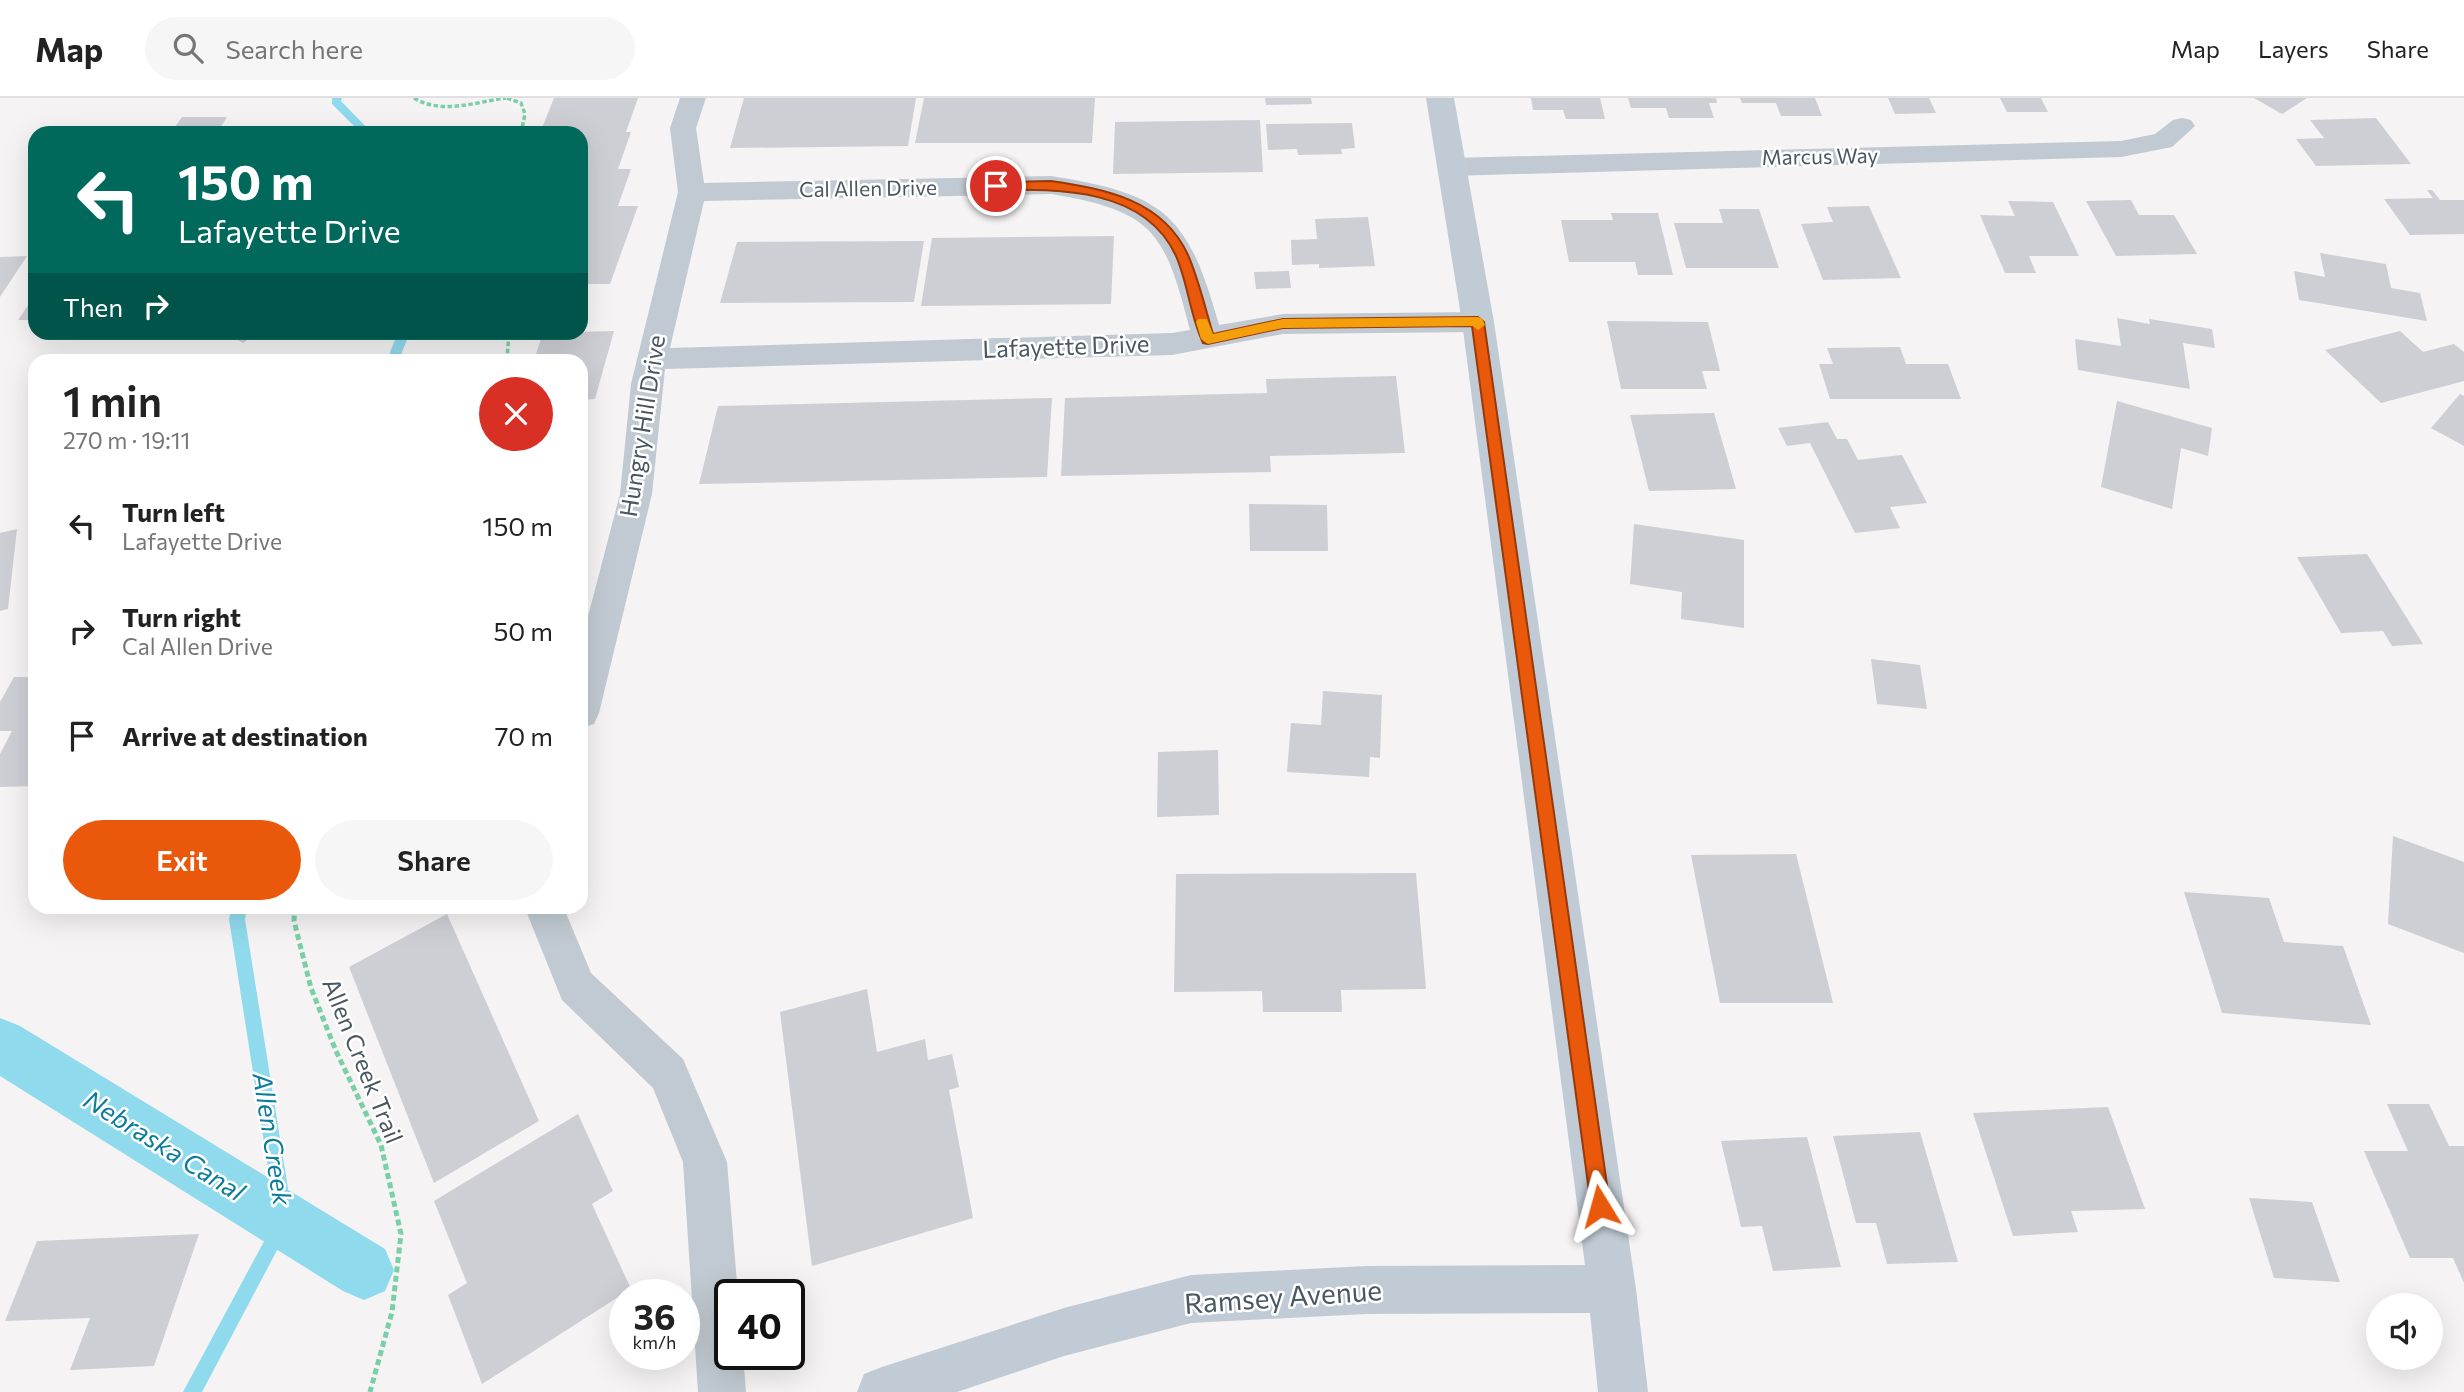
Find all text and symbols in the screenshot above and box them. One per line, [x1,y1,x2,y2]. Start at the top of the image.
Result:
search box [145,17,635,80]
text: Map [35,28,103,69]
icon: search [169,29,207,67]
text: Search here [225,33,363,64]
text: Map [2171,34,2220,63]
text: Layers [2258,34,2329,63]
text: Share [2367,34,2429,63]
street label: Marcus Way [1761,142,1879,169]
text: 150 m [178,150,313,210]
icon: left [63,154,154,245]
pin [966,156,1026,216]
icon: arrive [977,167,1015,205]
street label: Cal Allen Drive [799,174,937,201]
text: Lafayette Drive [178,210,401,250]
icon: right [137,287,175,325]
text: Then [63,291,123,322]
street label: Lafayette Drive [982,328,1150,363]
street label: Hungry Hill Drive [613,333,670,519]
text: 1 min [63,374,162,426]
button: close [479,377,553,451]
text: 270 m · 19:11 [63,426,190,454]
text: Turn left [122,496,225,527]
icon: left [63,507,101,545]
text: 150 m [482,510,553,541]
text: Lafayette Drive [122,527,282,555]
text: Turn right [122,601,241,632]
icon: right [63,612,101,650]
text: 50 m [493,615,553,646]
text: Cal Allen Drive [122,632,273,660]
icon: arrive [63,717,101,755]
text: Arrive at destination [122,720,368,751]
text: 70 m [495,720,553,751]
button: Exit [63,820,301,900]
button: Share [315,820,553,900]
street label: Allen Creek Trail [317,973,410,1147]
water label: Allen Creek [248,1069,299,1208]
water label: Nebraska Canal [79,1083,252,1207]
position arrow [1563,1169,1637,1243]
street label: Ramsey Avenue [1183,1272,1383,1320]
speed limit sign: 40 [714,1279,805,1370]
map controls [2366,1293,2443,1370]
button: sound [2366,1293,2443,1370]
text: 36 [634,1294,675,1337]
text: km/h [633,1331,676,1353]

